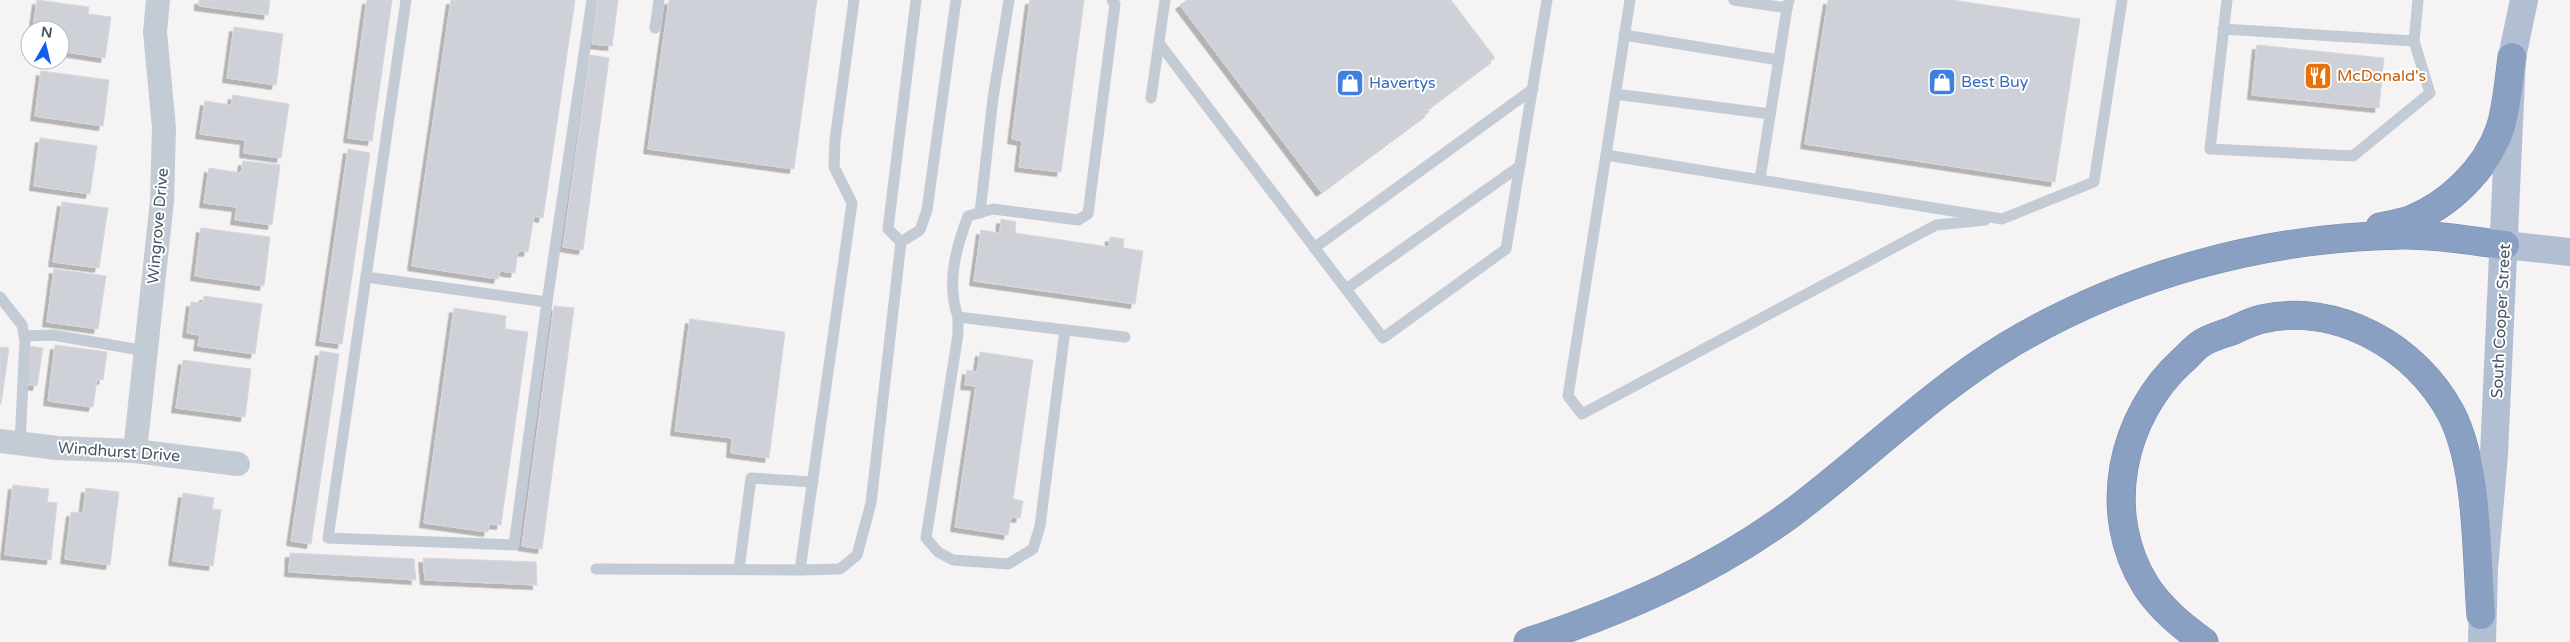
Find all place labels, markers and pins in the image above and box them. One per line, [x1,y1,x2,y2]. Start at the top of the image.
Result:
restaurant icon: McDonald's [2303,61,2333,91]
place label: McDonald's [2337,66,2426,86]
shop icon: Best Buy [1927,67,1957,97]
shop icon: Havertys [1335,68,1365,98]
place label: Best Buy [1961,72,2029,92]
place label: Havertys [1369,73,1436,93]

